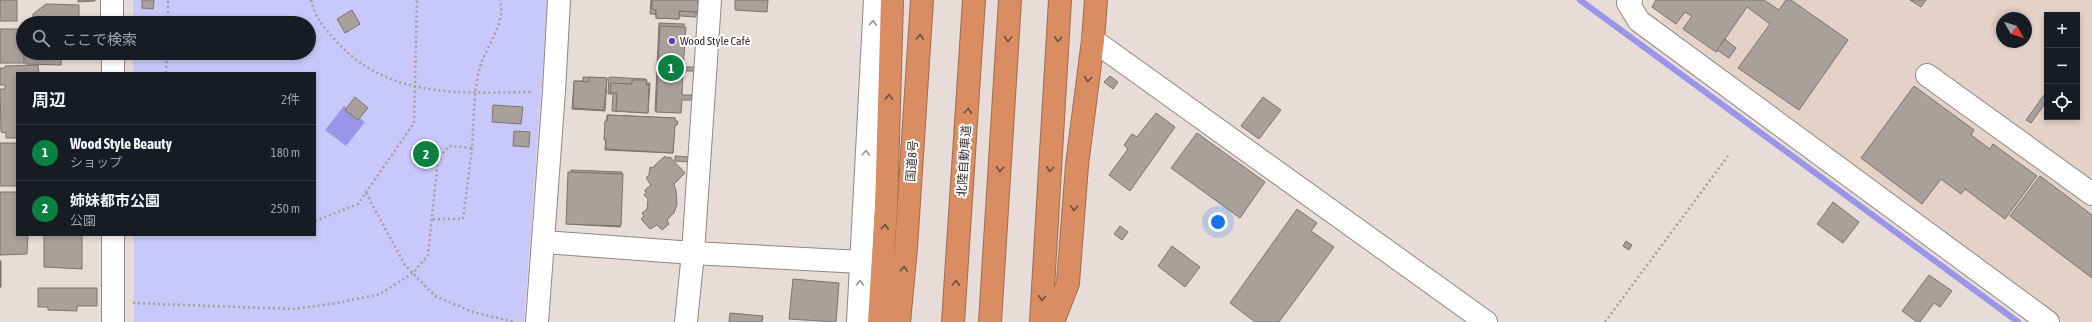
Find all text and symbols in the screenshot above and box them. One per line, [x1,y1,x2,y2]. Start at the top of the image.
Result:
north arrow [1996,12,2032,48]
map controls [2044,12,2080,120]
button: + [2044,12,2080,48]
search box [16,16,316,60]
one-way arrow [869,20,877,26]
icon: search [30,27,52,49]
text: ここで検索 [62,31,137,48]
place label: Wood Style Café [680,34,750,48]
one-way arrow [916,34,925,41]
marker: Wood Style Café [667,36,677,46]
one-way arrow [1004,36,1013,42]
one-way arrow [1054,36,1062,42]
button: − [2044,48,2080,84]
pin: 1 [658,53,684,83]
one-way arrow [1084,76,1093,82]
button: locate [2044,84,2080,120]
text: 周辺 [32,90,66,110]
text: 2件 [281,92,300,107]
one-way arrow [885,94,893,100]
one-way arrow [963,108,972,115]
street label: 北陸自動車道 [955,125,973,197]
text: Wood Style Beauty [70,135,172,152]
pin: 2 [413,139,439,169]
street label: 国道8号 [904,140,920,182]
text: 1 [42,145,48,160]
text: 180 m [271,145,300,160]
one-way arrow [862,150,871,156]
text: ショップ [70,155,122,170]
one-way arrow [996,166,1005,172]
one-way arrow [1046,166,1054,172]
text: 姉妹都市公園 [70,192,160,209]
text: 2 [42,201,48,216]
text: 250 m [271,201,300,216]
one-way arrow [1069,205,1078,211]
your location [1208,212,1228,232]
text: 公園 [70,213,96,228]
one-way arrow [881,224,889,230]
one-way arrow [900,266,909,272]
one-way arrow [856,280,864,286]
one-way arrow [951,280,960,286]
one-way arrow [1038,295,1046,301]

